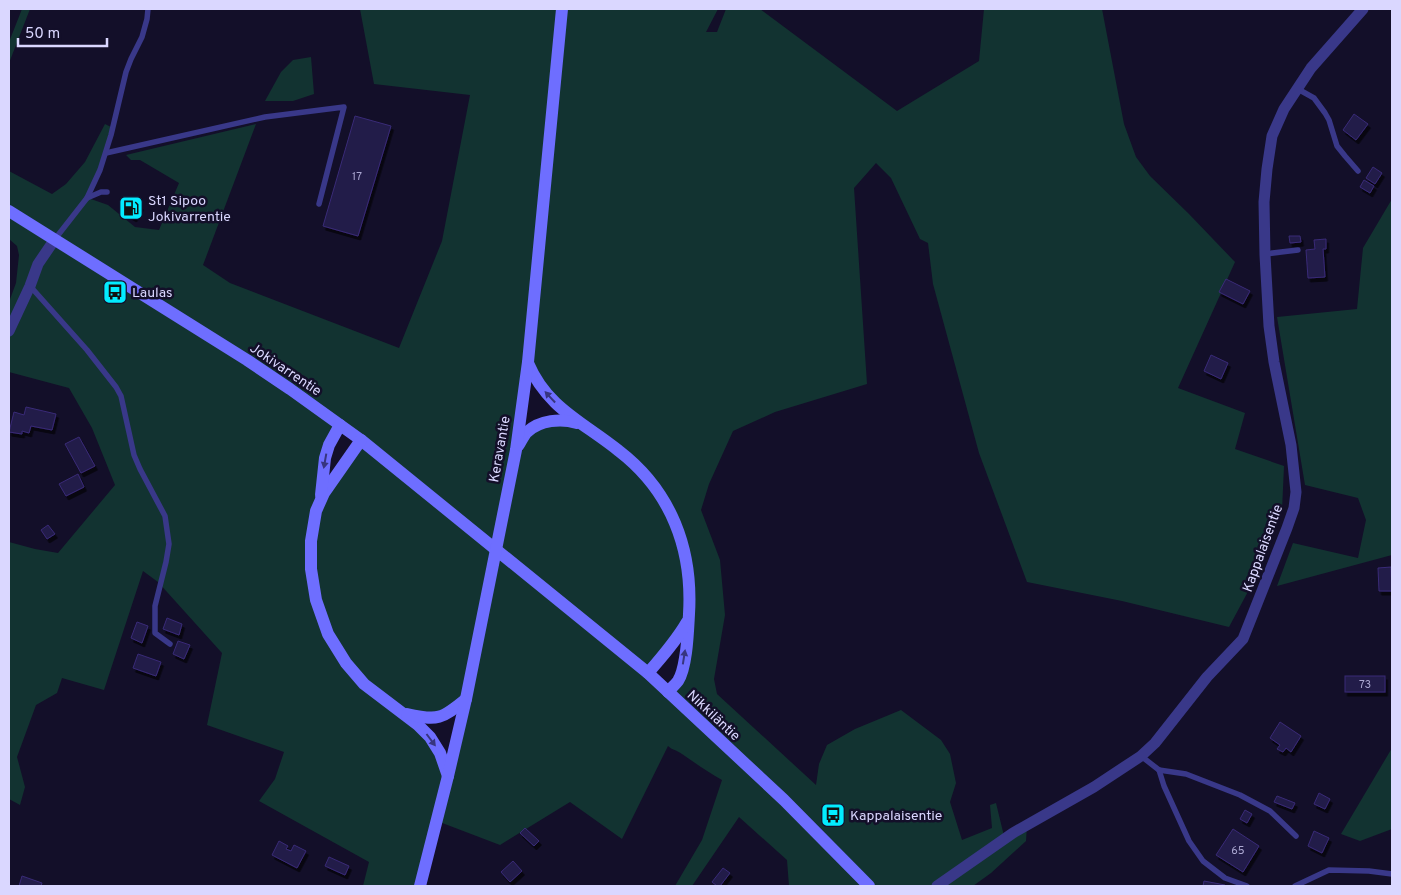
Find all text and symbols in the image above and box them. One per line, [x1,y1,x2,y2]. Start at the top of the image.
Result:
scale bar [18,15,106,47]
text: 50 m [25,25,60,44]
house number: 17 [352,170,362,184]
place label: St1 Sipoo Jokivarrentie [148,193,231,226]
fuel station icon: St1 Sipoo Jokivarrentie [118,195,144,221]
bus stop icon: Laulas [102,279,128,305]
place label: Laulas [132,285,173,302]
street label: Jokivarrentie [246,340,324,400]
one-way arrow [544,392,556,404]
street label: Keravantie [486,415,515,484]
one-way arrow [321,454,329,470]
street label: Kappalaisentie [1240,502,1287,595]
one-way arrow [681,648,689,664]
house number: 73 [1359,678,1371,692]
street label: Nikkiläntie [683,687,743,745]
one-way arrow [426,733,437,746]
bus stop icon: Kappalaisentie [820,802,846,828]
place label: Kappalaisentie [850,808,942,825]
house number: 65 [1231,844,1245,858]

